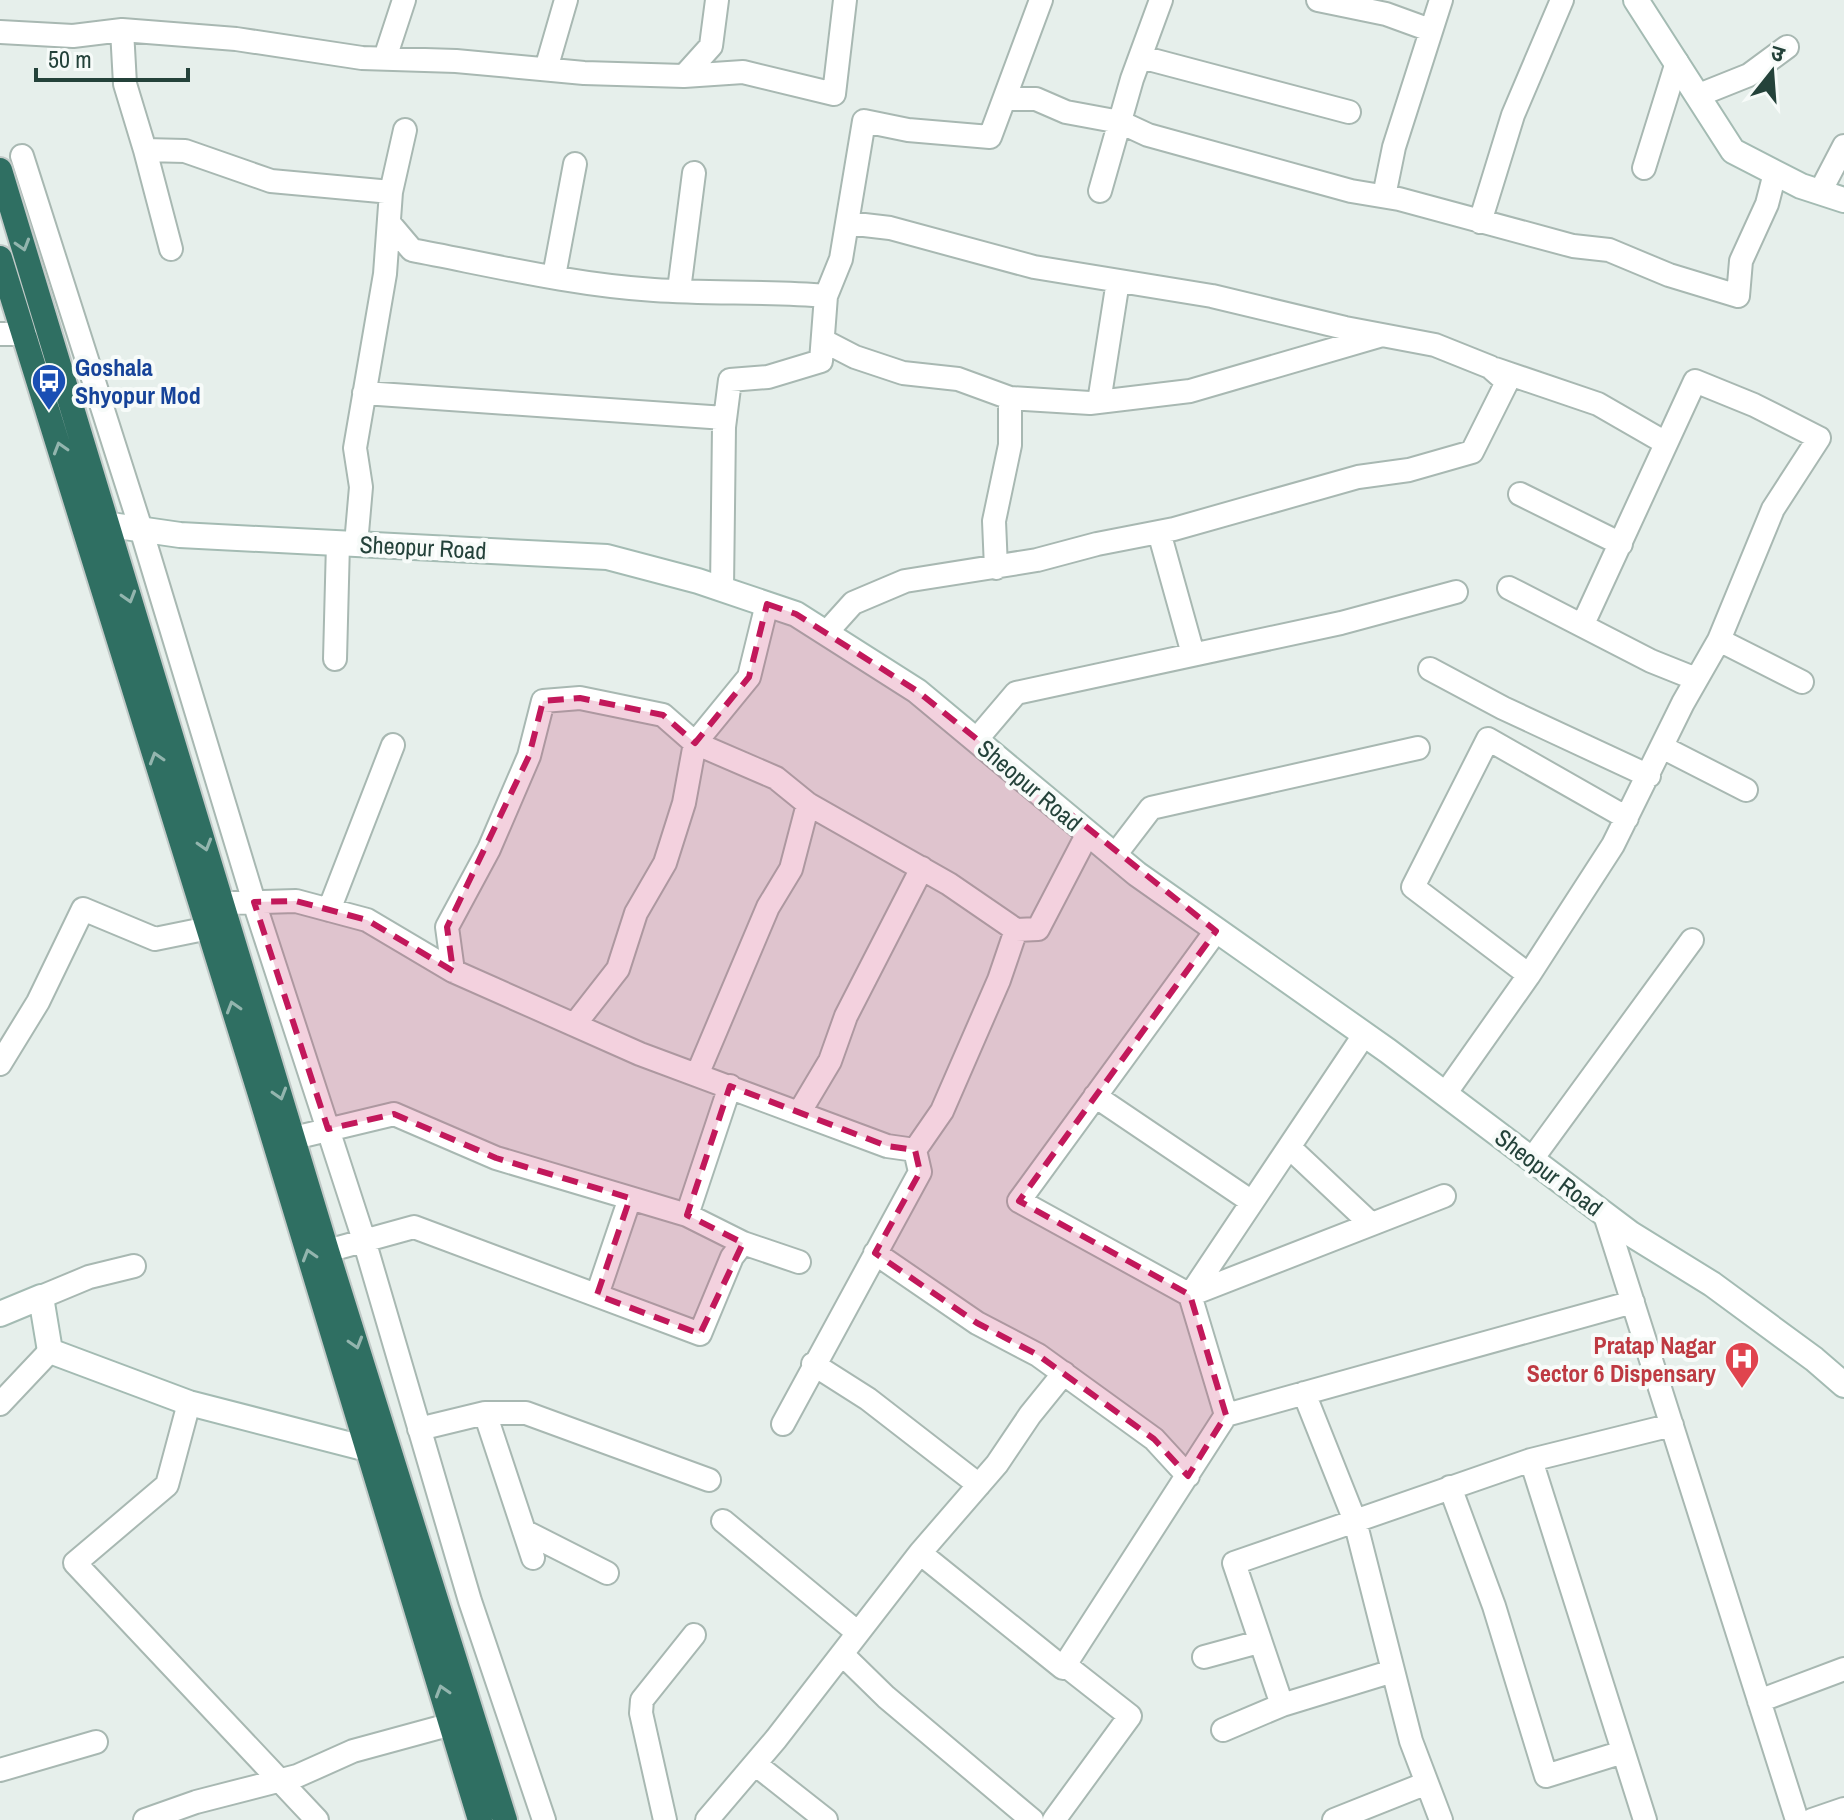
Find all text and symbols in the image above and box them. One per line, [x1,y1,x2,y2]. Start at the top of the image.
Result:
scale bar [36,32,188,82]
north arrow [1732,32,1812,112]
text: उ [1767,37,1789,69]
text: 50 m [48,43,92,75]
one-way arrow [14,238,30,252]
place label: Goshala Shyopur Mod [75,351,201,411]
bus stop icon: Goshala Shyopur Mod [30,362,68,412]
one-way arrow [54,441,70,455]
street label: Sheopur Road [359,528,487,566]
one-way arrow [120,589,136,603]
street label: Sheopur Road [971,732,1089,838]
one-way arrow [149,752,165,766]
one-way arrow [196,838,212,852]
one-way arrow [226,1000,242,1014]
one-way arrow [271,1087,287,1101]
street label: Sheopur Road [1489,1121,1609,1223]
one-way arrow [302,1249,318,1263]
place label: Pratap Nagar Sector 6 Dispensary [1527,1329,1716,1389]
one-way arrow [347,1336,363,1349]
hospital icon: Pratap Nagar Sector 6 Dispensary [1723,1340,1761,1390]
one-way arrow [435,1685,451,1699]

